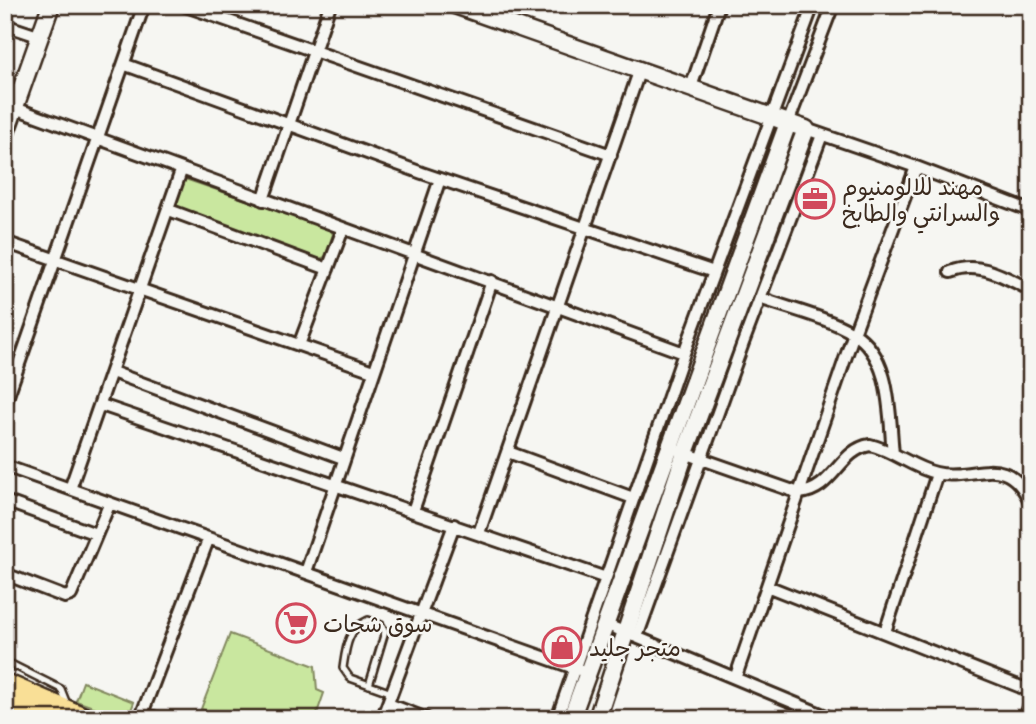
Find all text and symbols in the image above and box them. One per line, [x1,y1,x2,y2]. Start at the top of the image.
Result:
place label: مهند للالومنيوم والسرانتي والطابخ [842,171,1001,234]
office icon: مهند للالومنيوم والسرانتي والطابخ [794,178,836,220]
supermarket icon: سوق شحات [275,602,317,644]
place label: سوق شحات [323,608,433,639]
shop icon: متجر جليد [541,626,583,668]
place label: متجر جليد [589,632,681,663]

